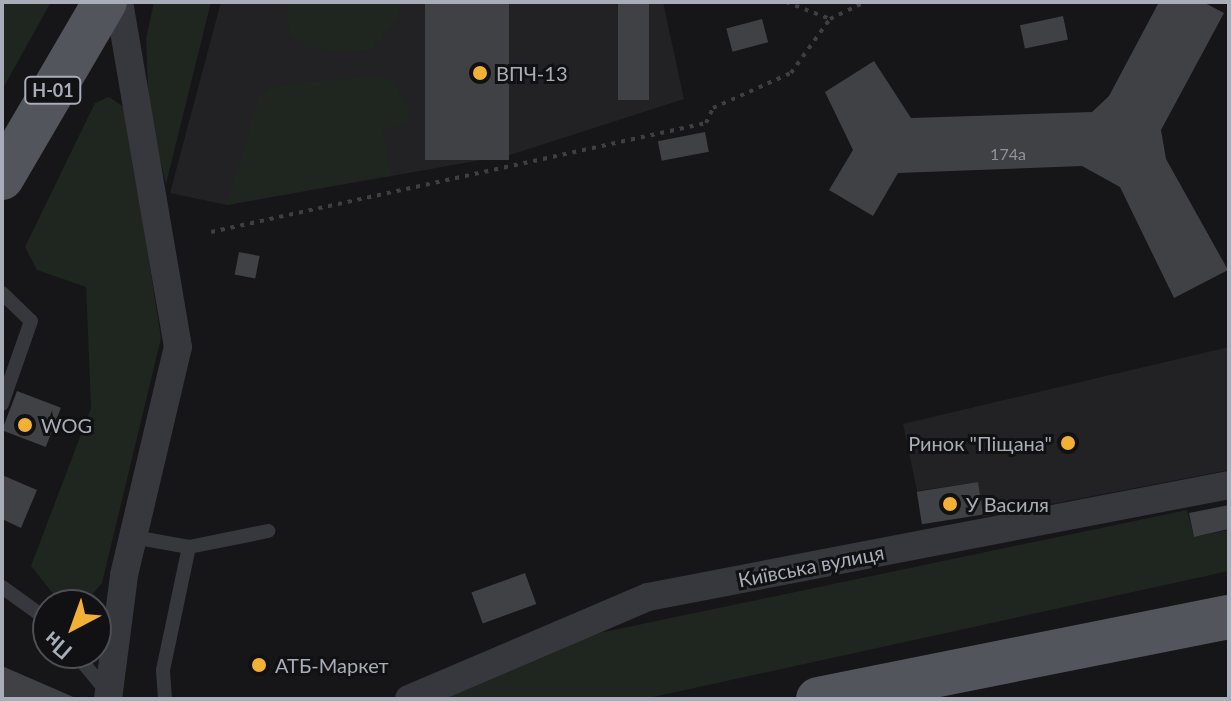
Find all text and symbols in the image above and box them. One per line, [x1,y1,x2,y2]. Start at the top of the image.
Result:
place label: ВПЧ-13 [496,61,567,85]
marker: ВПЧ-13 [471,64,489,82]
road number: Н-01 [23,76,83,104]
house number: 174а [990,144,1026,164]
place label: WOG [41,413,92,437]
marker: WOG [16,416,34,434]
place label: Ринок "Піщана" [908,431,1052,455]
marker: Ринок "Піщана" [1059,434,1077,452]
place label: У Василя [966,492,1049,516]
marker: У Василя [941,495,959,513]
street label: Київська вулиця [736,540,886,592]
north arrow [32,589,112,669]
text: Пн [38,626,77,666]
place label: АТБ-Маркет [275,653,389,677]
marker: АТБ-Маркет [250,656,268,674]

